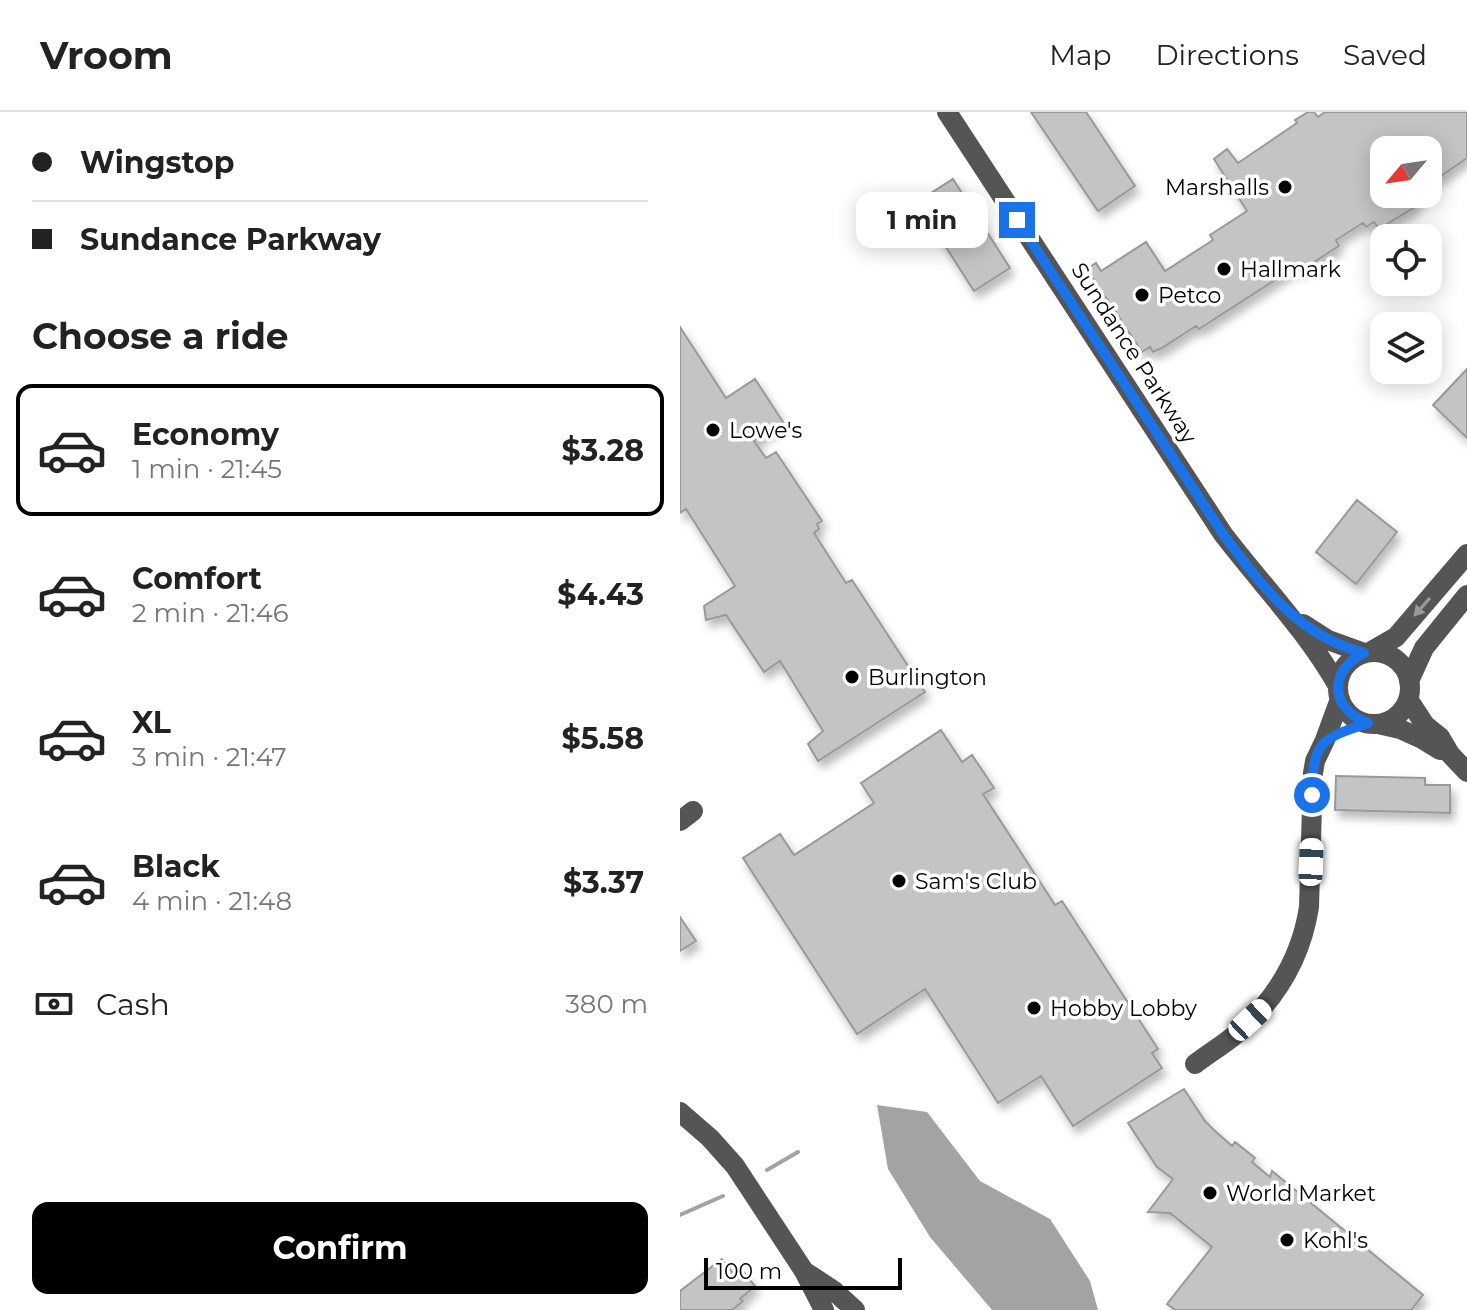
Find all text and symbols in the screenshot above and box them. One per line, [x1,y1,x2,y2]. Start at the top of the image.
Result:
text: Vroom [40,32,173,79]
text: Map [1049,38,1111,72]
text: Directions [1155,38,1299,72]
text: Saved [1343,38,1427,72]
north arrow [1370,136,1442,208]
map controls [1370,136,1442,384]
text: Wingstop [80,144,234,181]
place label: Marshalls [1165,174,1269,201]
marker: Marshalls [1276,178,1294,196]
callout: 1 min [857,192,989,248]
route end [999,202,1035,238]
text: 1 min [887,204,957,236]
text: Sundance Parkway [80,221,381,258]
button: locate [1370,224,1442,296]
place label: Hallmark [1240,256,1342,283]
street label: Sundance Parkway [1065,257,1203,449]
marker: Hallmark [1215,260,1233,278]
place label: Petco [1158,282,1221,309]
marker: Petco [1133,286,1151,304]
button: layers [1370,312,1442,384]
text: Choose a ride [32,314,289,358]
icon: car [36,414,108,486]
text: Economy [132,416,279,453]
place label: Lowe's [729,417,802,444]
marker: Lowe's [704,421,722,439]
text: $3.28 [562,432,644,469]
text: 1 min · 21:45 [132,453,282,485]
icon: car [36,558,108,630]
text: Comfort [132,560,262,597]
text: $4.43 [557,576,644,613]
text: 2 min · 21:46 [132,597,289,629]
one-way arrow [1413,597,1431,617]
place label: Burlington [868,664,987,691]
marker: Burlington [843,668,861,686]
icon: car [36,702,108,774]
text: XL [132,704,171,741]
text: $5.58 [562,720,644,757]
text: 3 min · 21:47 [132,741,287,773]
route start [1294,777,1330,813]
car [1298,838,1324,886]
icon: car [36,846,108,918]
text: Black [132,848,220,885]
text: $3.37 [563,864,644,901]
place label: Sam's Club [915,868,1037,895]
marker: Sam's Club [890,872,908,890]
text: 4 min · 21:48 [132,885,292,917]
icon: cash [32,982,76,1026]
text: Cash [96,986,170,1023]
text: 380 m [565,988,648,1020]
place label: Hobby Lobby [1050,995,1197,1022]
car [1224,995,1276,1045]
marker: Hobby Lobby [1025,999,1043,1017]
place label: World Market [1226,1180,1376,1207]
marker: World Market [1201,1184,1219,1202]
button: Confirm [32,1202,648,1294]
place label: Kohl's [1303,1227,1368,1254]
marker: Kohl's [1278,1231,1296,1249]
scale bar [704,1254,902,1290]
text: 100 m [716,1258,782,1285]

